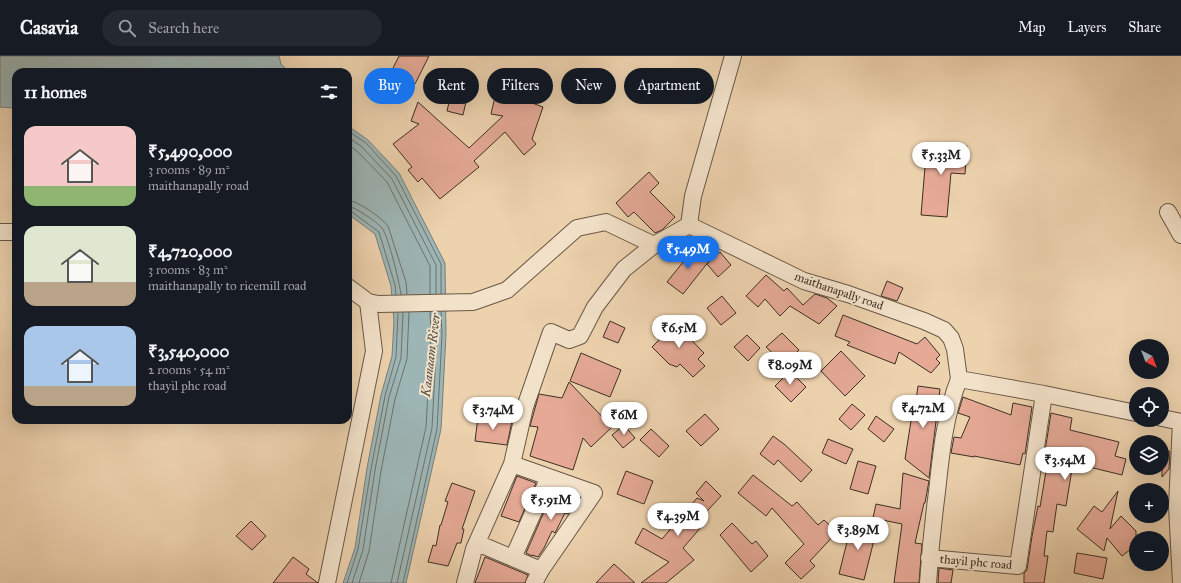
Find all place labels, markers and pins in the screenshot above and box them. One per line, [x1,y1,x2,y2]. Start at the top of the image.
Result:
pin: ₹5.33M [908,142,974,176]
pin: ₹5.49M [655,236,721,270]
pin: ₹6.5M [651,315,707,349]
pin: ₹8.09M [757,352,823,386]
pin: ₹4.72M [890,395,956,429]
pin: ₹3.74M [460,397,526,431]
pin: ₹6M [605,402,643,436]
pin: ₹3.54M [1032,447,1098,481]
pin: ₹5.91M [518,487,584,521]
pin: ₹4.39M [645,503,711,537]
pin: ₹3.89M [825,517,891,551]

